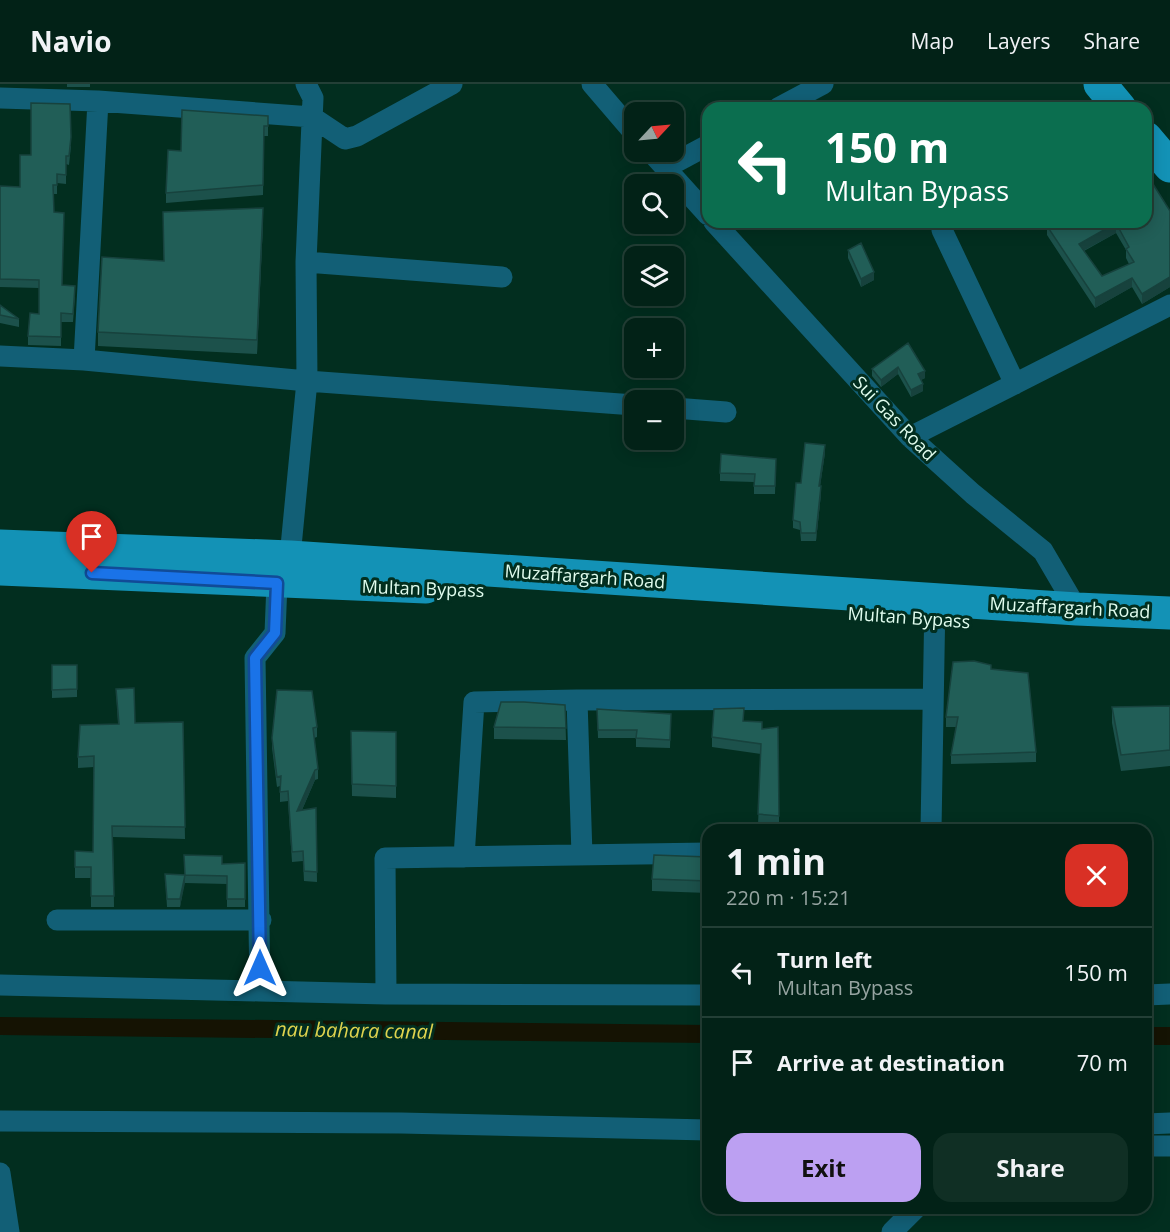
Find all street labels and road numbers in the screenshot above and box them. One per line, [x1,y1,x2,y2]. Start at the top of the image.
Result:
street label: Sui Gas Road [848,370,942,466]
street label: Muzaffargarh Road [504,558,666,594]
street label: Multan Bypass [361,574,485,602]
street label: Muzaffargarh Road [989,591,1151,623]
street label: Multan Bypass [847,601,971,633]

